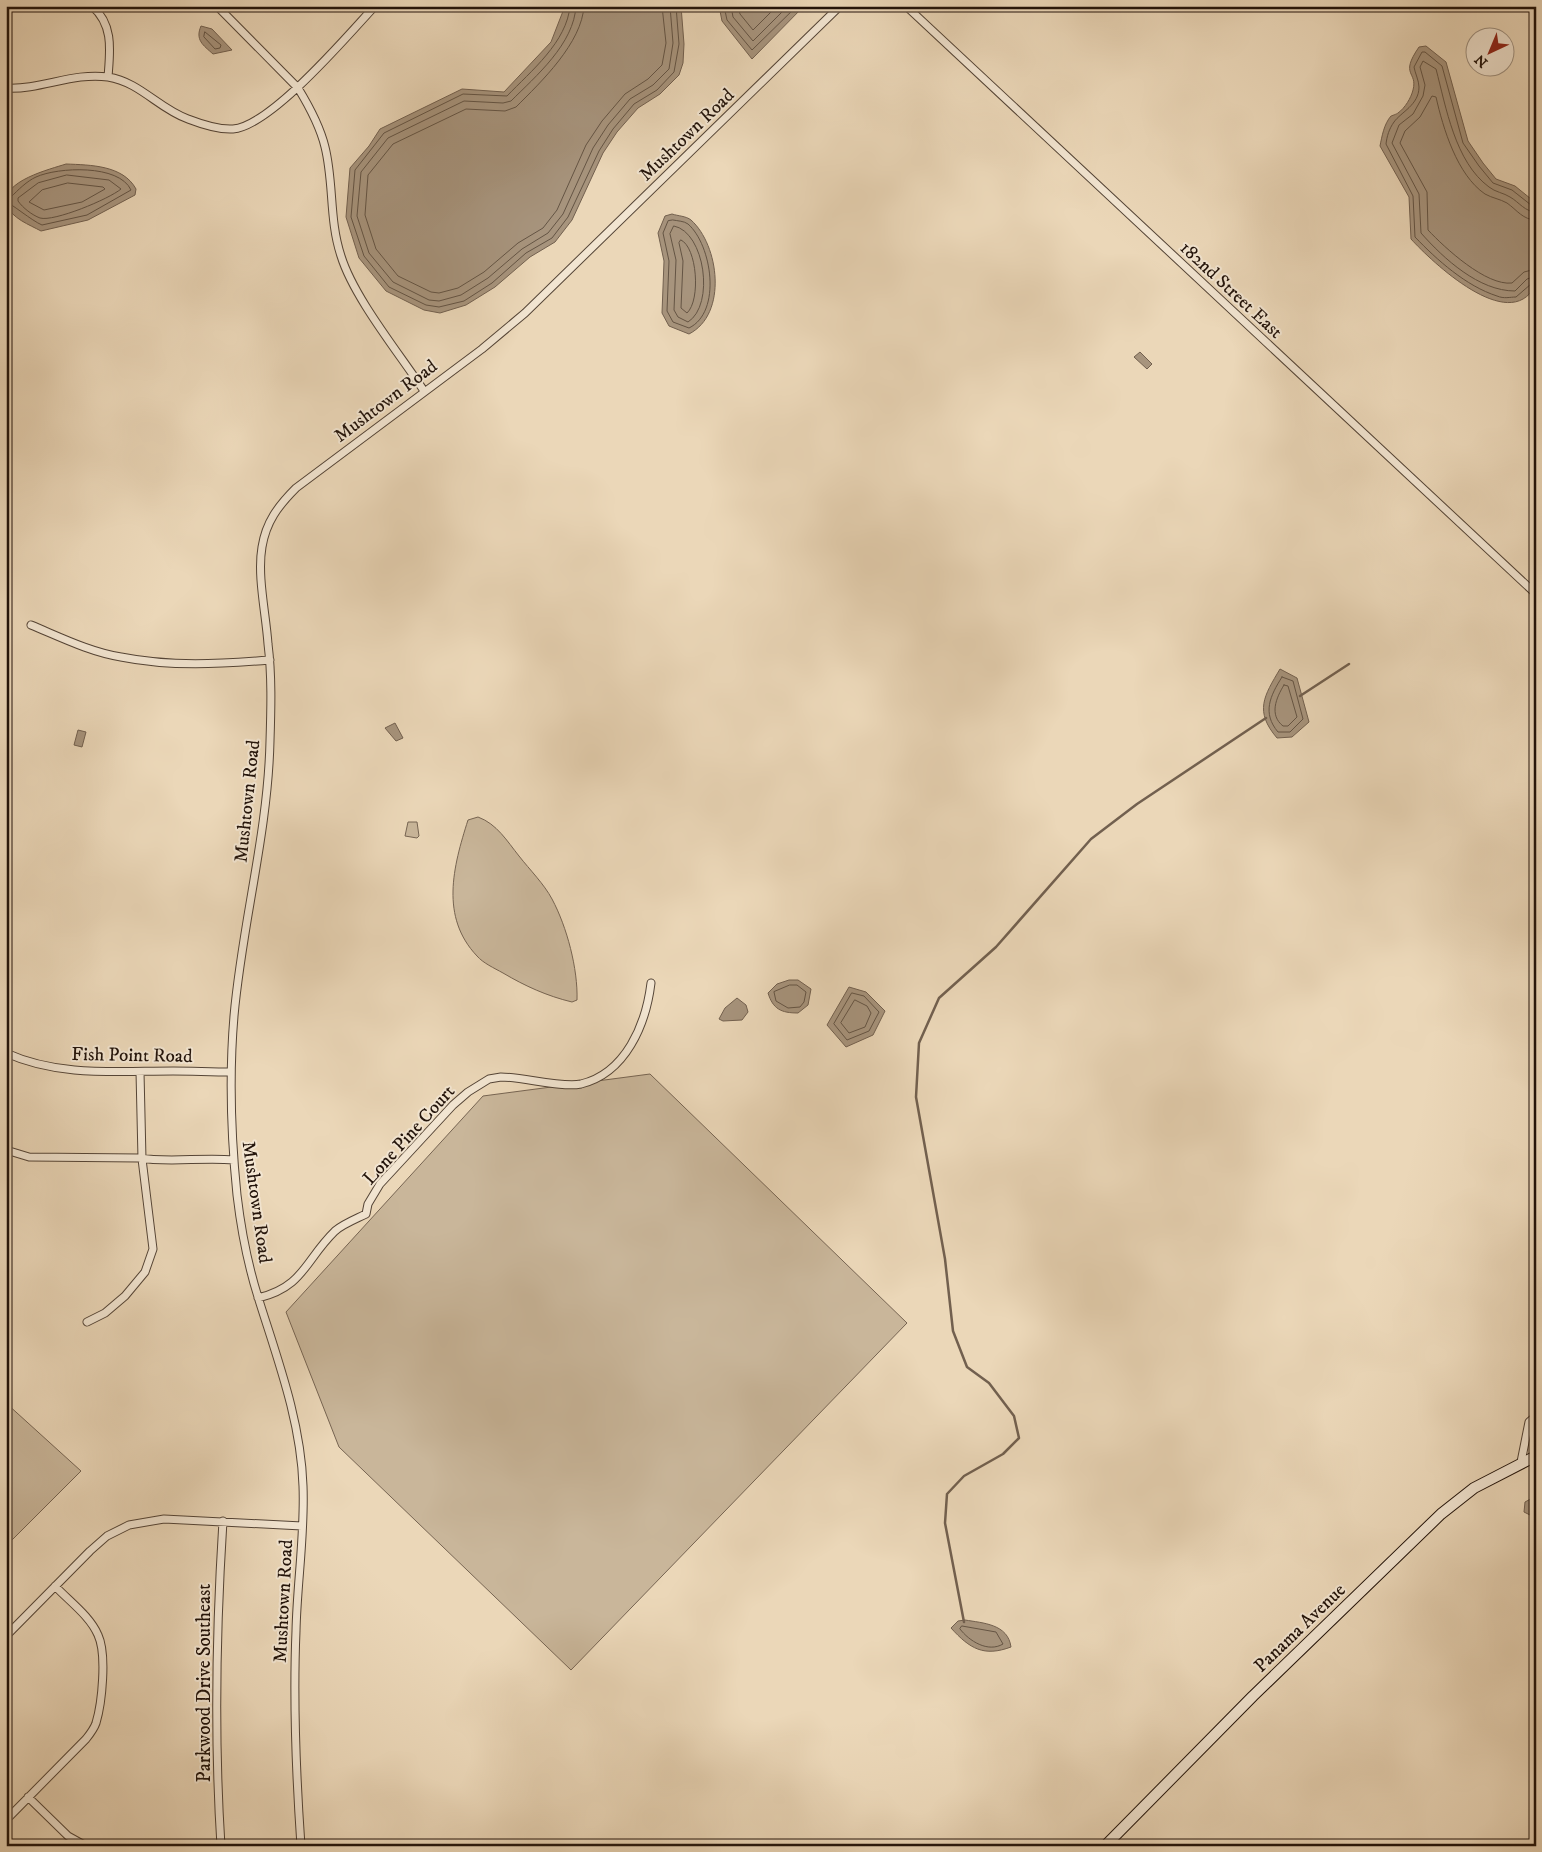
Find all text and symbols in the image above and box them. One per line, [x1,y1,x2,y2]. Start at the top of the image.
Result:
north arrow [1464,28,1514,78]
text: N [1471,50,1492,71]
street label: Mushtown Road [635,84,740,186]
street label: 182nd Street East [1175,237,1287,344]
street label: Mushtown Road [330,355,442,447]
street label: Mushtown Road [230,738,265,864]
street label: Fish Point Road [71,1043,193,1068]
street label: Lone Pine Court [358,1080,460,1190]
street label: Mushtown Road [237,1140,277,1265]
street label: Mushtown Road [269,1538,298,1663]
street label: Panama Avenue [1249,1579,1351,1677]
street label: Parkwood Drive Southeast [193,1584,216,1782]

